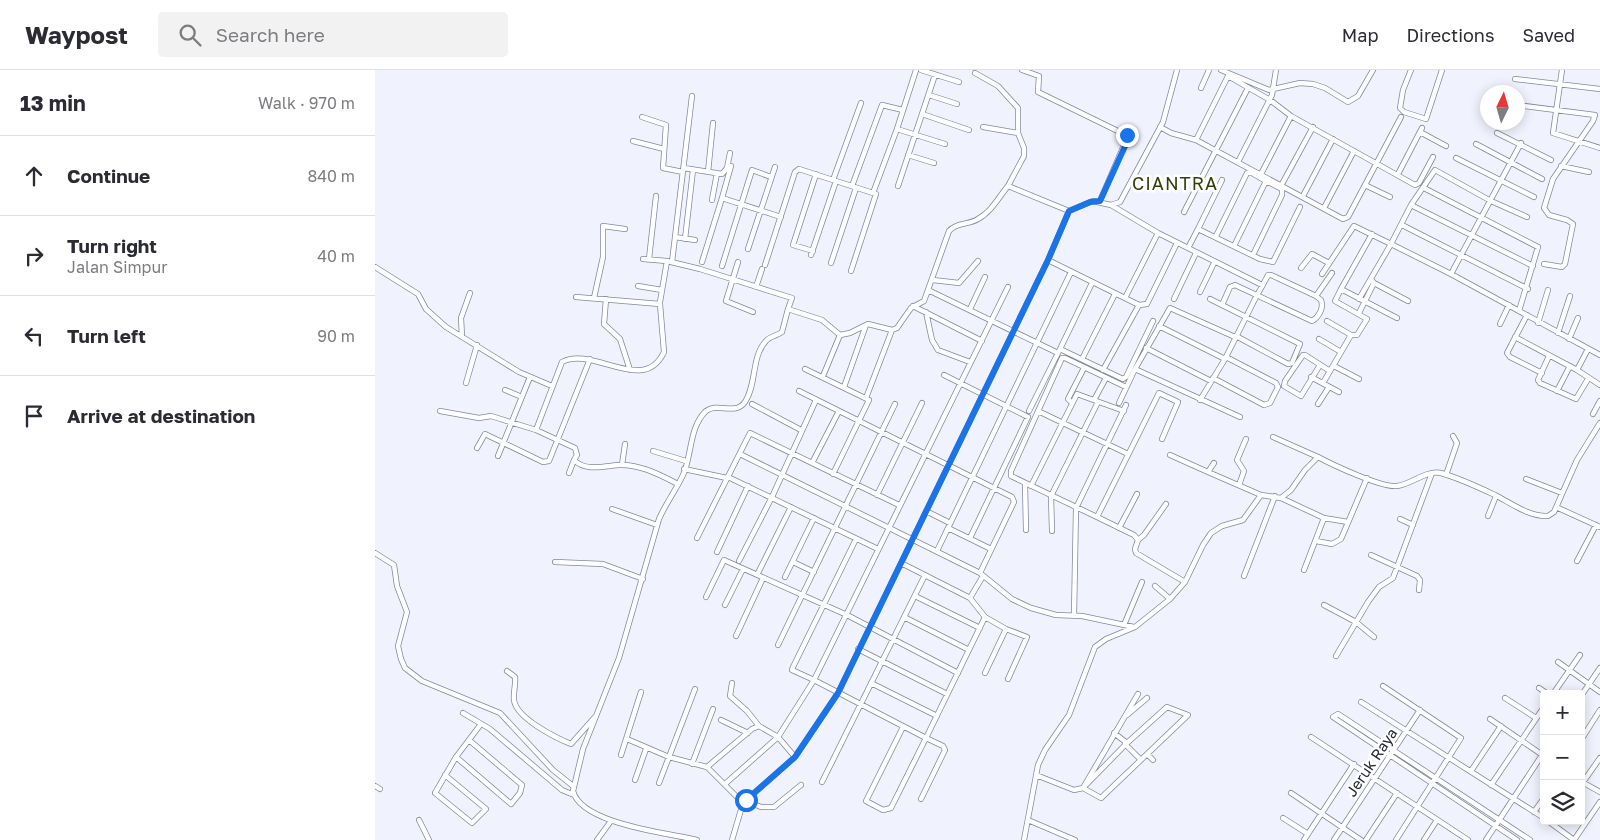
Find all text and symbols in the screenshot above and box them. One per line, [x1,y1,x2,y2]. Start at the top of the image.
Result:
search box [158,12,508,57]
text: Waypost [25,20,128,49]
icon: search [176,21,204,49]
text: Search here [216,23,325,46]
text: Map [1342,24,1378,46]
text: Directions [1406,24,1494,46]
text: Saved [1522,24,1575,46]
north arrow [1480,85,1525,130]
text: 13 min [20,90,86,116]
text: Walk · 970 m [258,93,355,113]
route end [1116,124,1139,147]
icon: ahead [20,162,48,190]
text: Continue [67,164,150,187]
text: 840 m [307,166,355,186]
district label: CIANTRA [1132,172,1218,194]
text: Turn right [67,234,157,257]
icon: right [20,242,48,270]
text: 40 m [317,246,355,266]
text: Jalan Simpur [67,257,167,277]
icon: left [20,322,48,350]
text: Turn left [67,324,146,347]
text: 90 m [317,326,355,346]
icon: arrive [20,402,48,430]
text: Arrive at destination [67,404,255,427]
map controls [1540,690,1585,825]
button: + [1540,690,1585,735]
street label: Jeruk Raya [1341,724,1401,800]
button: − [1540,735,1585,780]
button: layers [1540,780,1585,825]
route start [735,789,758,812]

